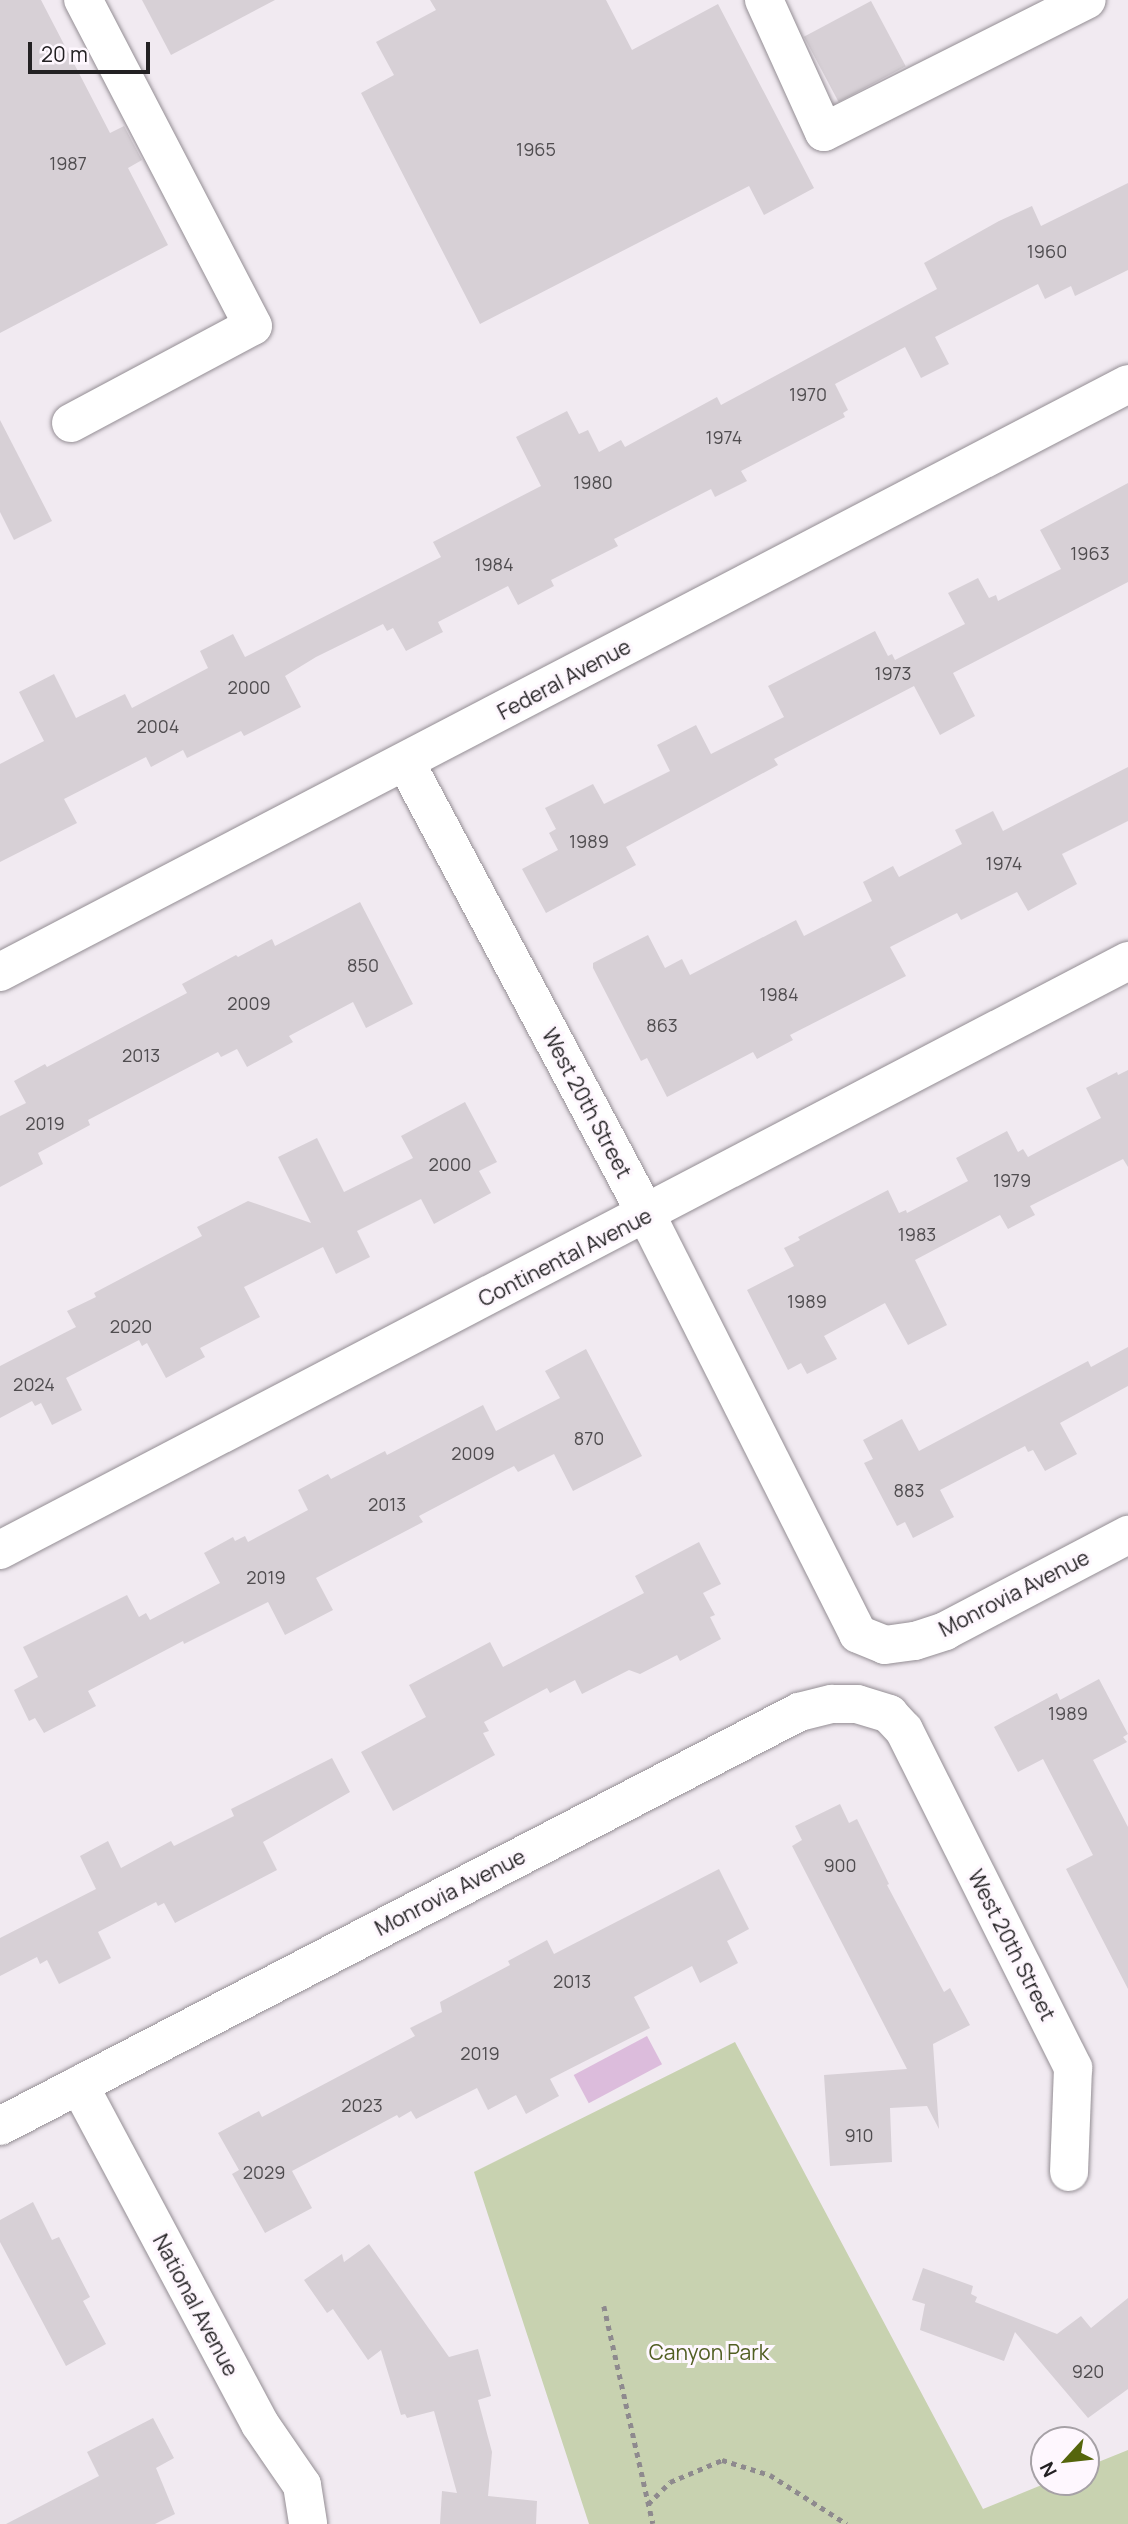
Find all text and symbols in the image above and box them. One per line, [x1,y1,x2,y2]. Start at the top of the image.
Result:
scale bar [32,28,154,72]
text: 20 m [41,40,88,68]
house number: 1965 [516,138,556,160]
house number: 1987 [49,152,87,174]
house number: 1960 [1027,240,1067,262]
house number: 1970 [789,383,827,405]
house number: 1974 [706,426,742,448]
house number: 1980 [573,471,613,493]
house number: 1963 [1070,542,1110,564]
house number: 1984 [474,553,514,575]
street label: Federal Avenue [493,633,635,725]
house number: 1973 [875,662,911,684]
house number: 2000 [227,676,271,698]
house number: 2004 [137,715,179,737]
house number: 1989 [569,830,609,852]
house number: 1974 [986,852,1022,874]
house number: 850 [347,954,379,976]
house number: 1984 [759,983,799,1005]
house number: 2009 [227,992,271,1014]
house number: 863 [646,1014,678,1036]
street label: West 20th Street [537,1024,637,1182]
house number: 2013 [122,1044,160,1066]
house number: 2019 [25,1112,65,1134]
house number: 2000 [428,1153,472,1175]
house number: 1979 [993,1169,1031,1191]
street label: Continental Avenue [474,1202,656,1312]
house number: 1983 [898,1223,936,1245]
house number: 1989 [787,1290,827,1312]
house number: 2020 [110,1315,152,1337]
house number: 2024 [13,1373,55,1395]
house number: 870 [574,1427,604,1449]
house number: 2009 [451,1442,495,1464]
house number: 883 [894,1479,924,1501]
house number: 2013 [368,1493,406,1515]
street label: Monrovia Avenue [935,1544,1093,1642]
house number: 2019 [246,1566,286,1588]
house number: 1989 [1048,1702,1088,1724]
street label: Monrovia Avenue [371,1843,529,1941]
house number: 900 [823,1854,857,1876]
street label: West 20th Street [963,1865,1061,2025]
house number: 2013 [553,1970,591,1992]
house number: 2019 [460,2042,500,2064]
house number: 2023 [341,2094,383,2116]
house number: 910 [844,2124,874,2146]
house number: 2029 [243,2161,285,2183]
street label: National Avenue [148,2230,244,2380]
park label: Canyon Park [649,2339,769,2365]
house number: 920 [1072,2360,1104,2382]
north arrow [1030,2426,1100,2496]
text: N [1033,2458,1063,2482]

